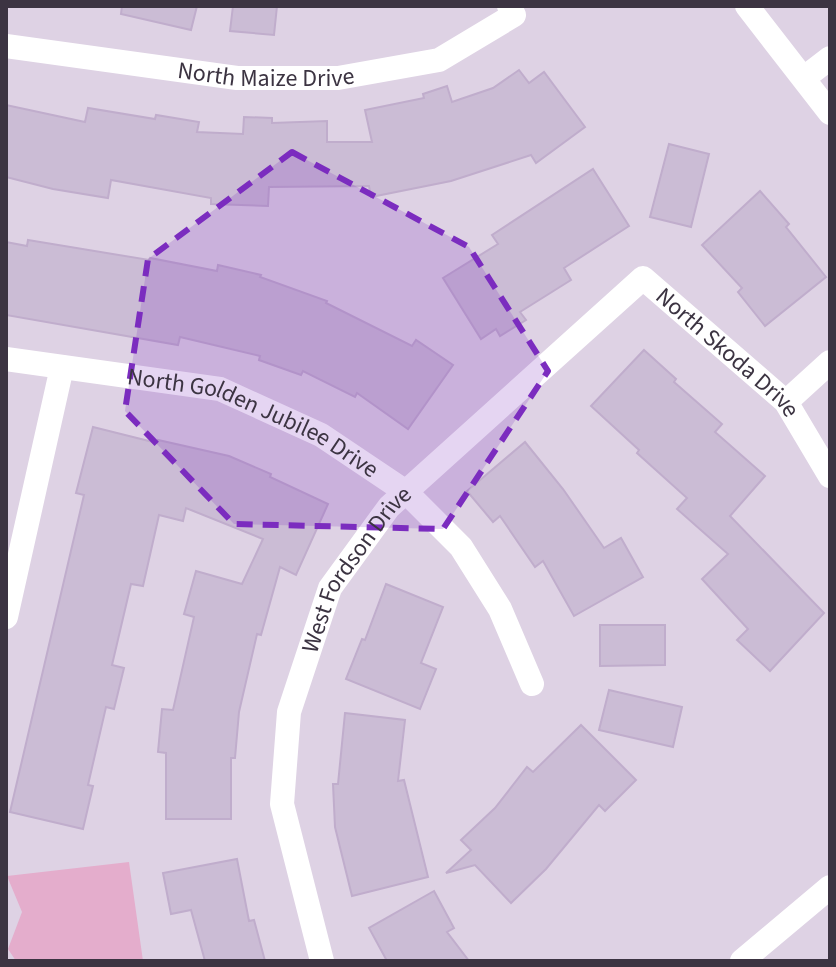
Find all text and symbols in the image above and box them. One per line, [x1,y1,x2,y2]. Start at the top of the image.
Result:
street label: North Maize Drive [175,53,357,96]
street label: North Skoda Drive [648,279,808,424]
street label: North Golden Jubilee Drive [125,359,385,487]
street label: West Fordson Drive [293,478,420,657]

